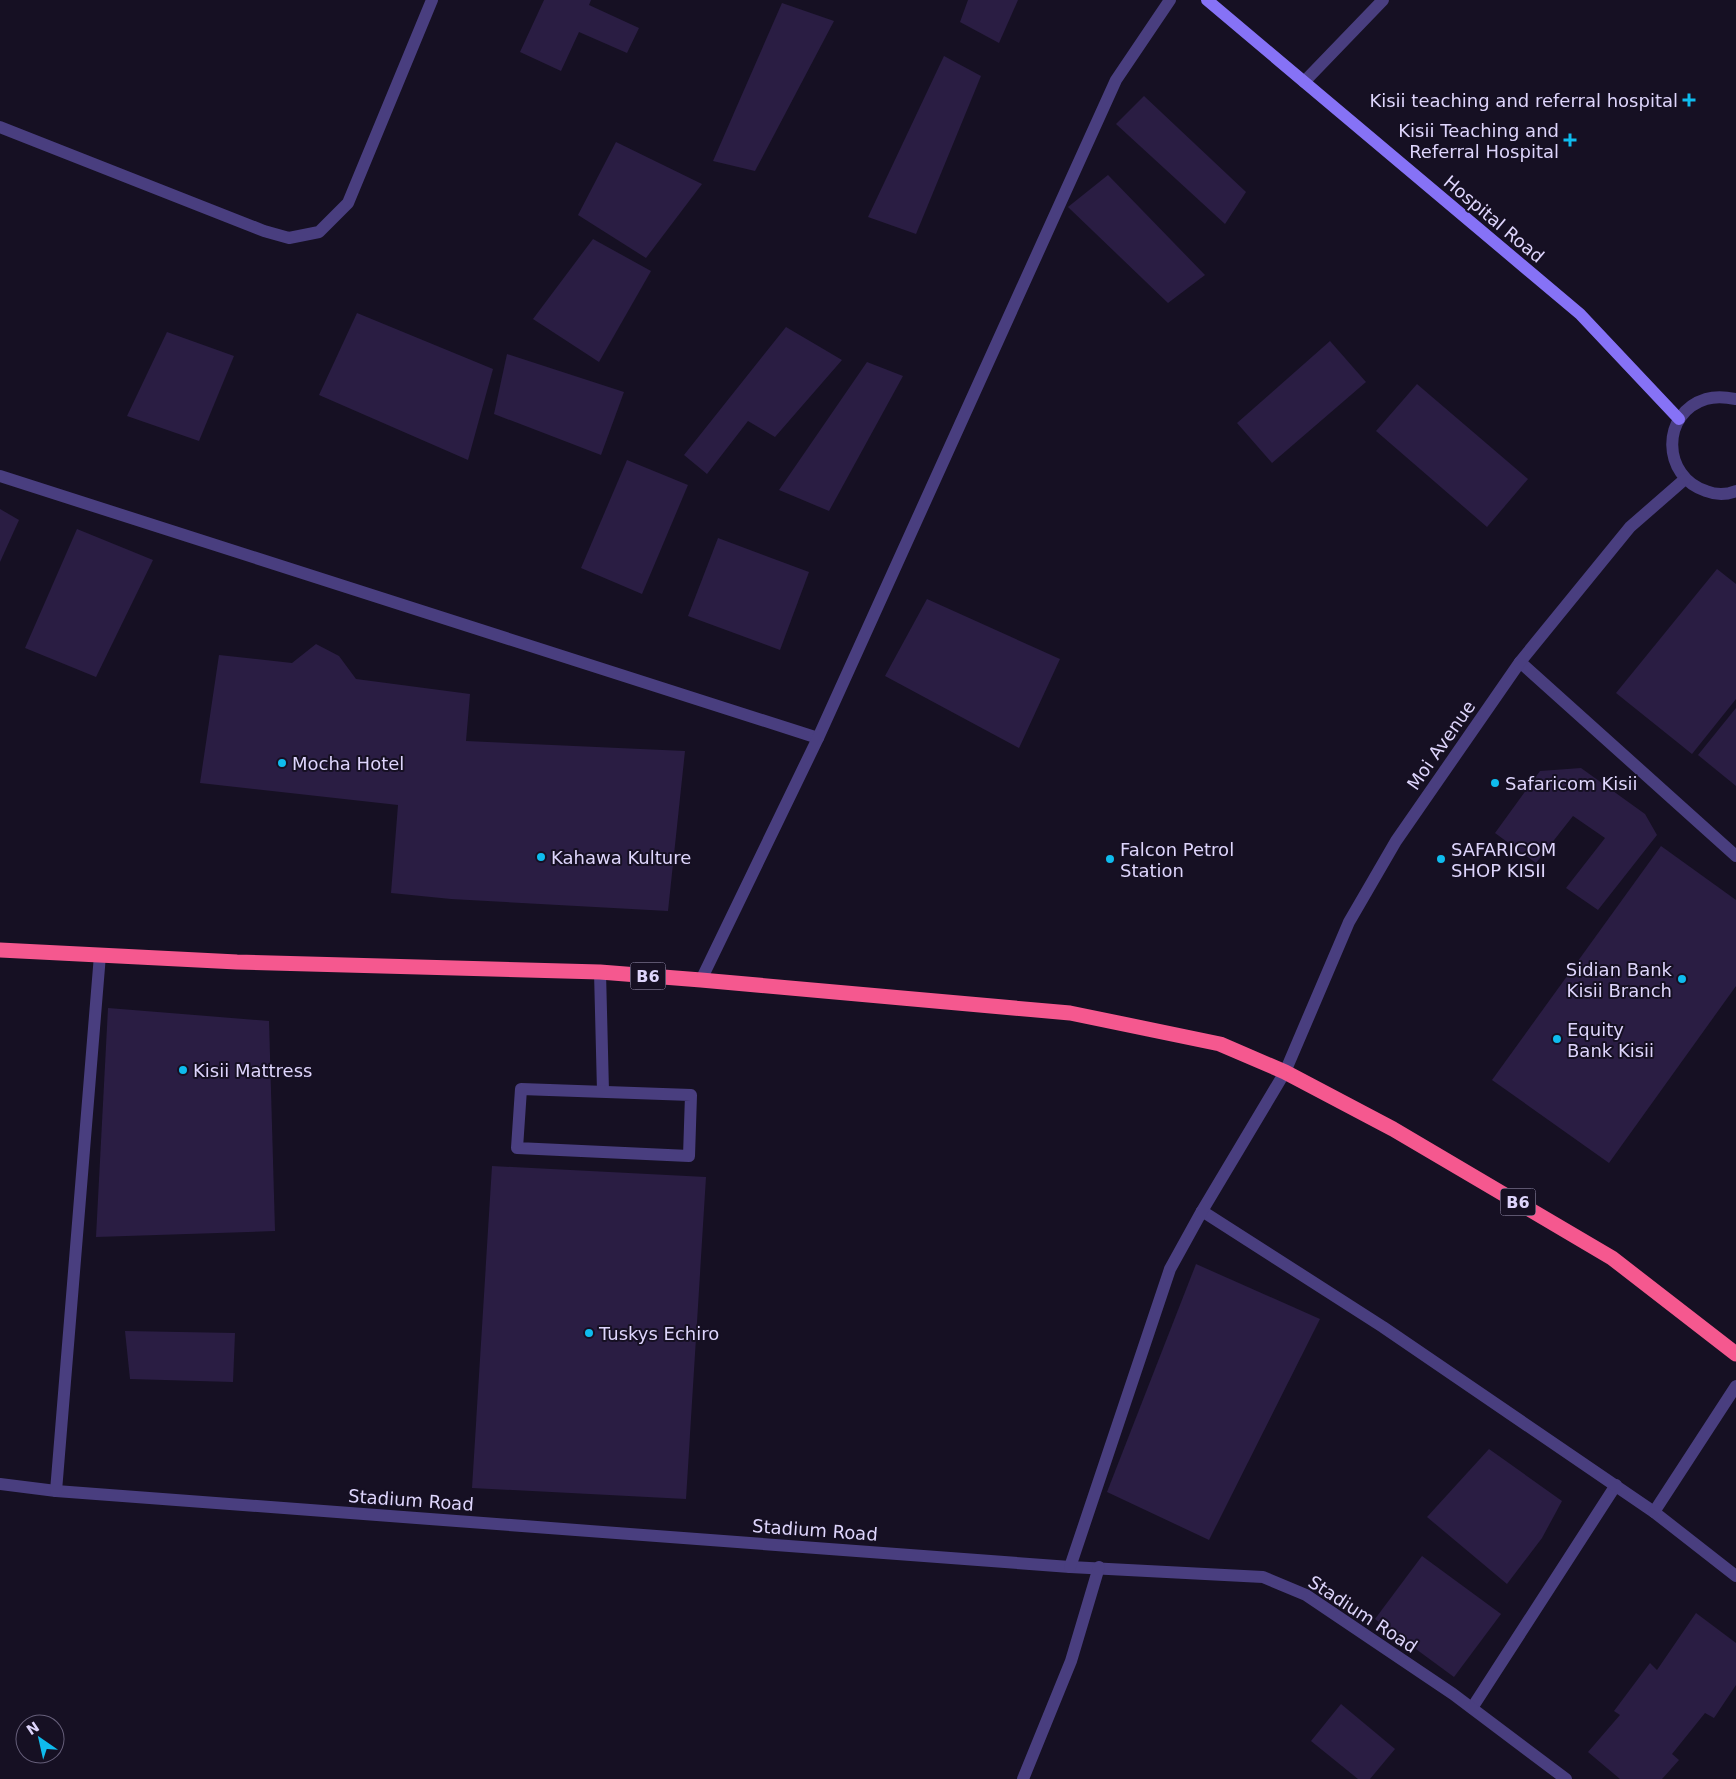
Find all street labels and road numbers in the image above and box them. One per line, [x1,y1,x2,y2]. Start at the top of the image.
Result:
street label: Hospital Road [1440,171,1548,267]
street label: Moi Avenue [1403,696,1479,794]
road number: B6 [630,962,666,989]
road number: B6 [1500,1188,1536,1216]
street label: Stadium Road [348,1485,474,1515]
street label: Stadium Road [752,1515,878,1545]
street label: Stadium Road [1305,1571,1421,1657]

